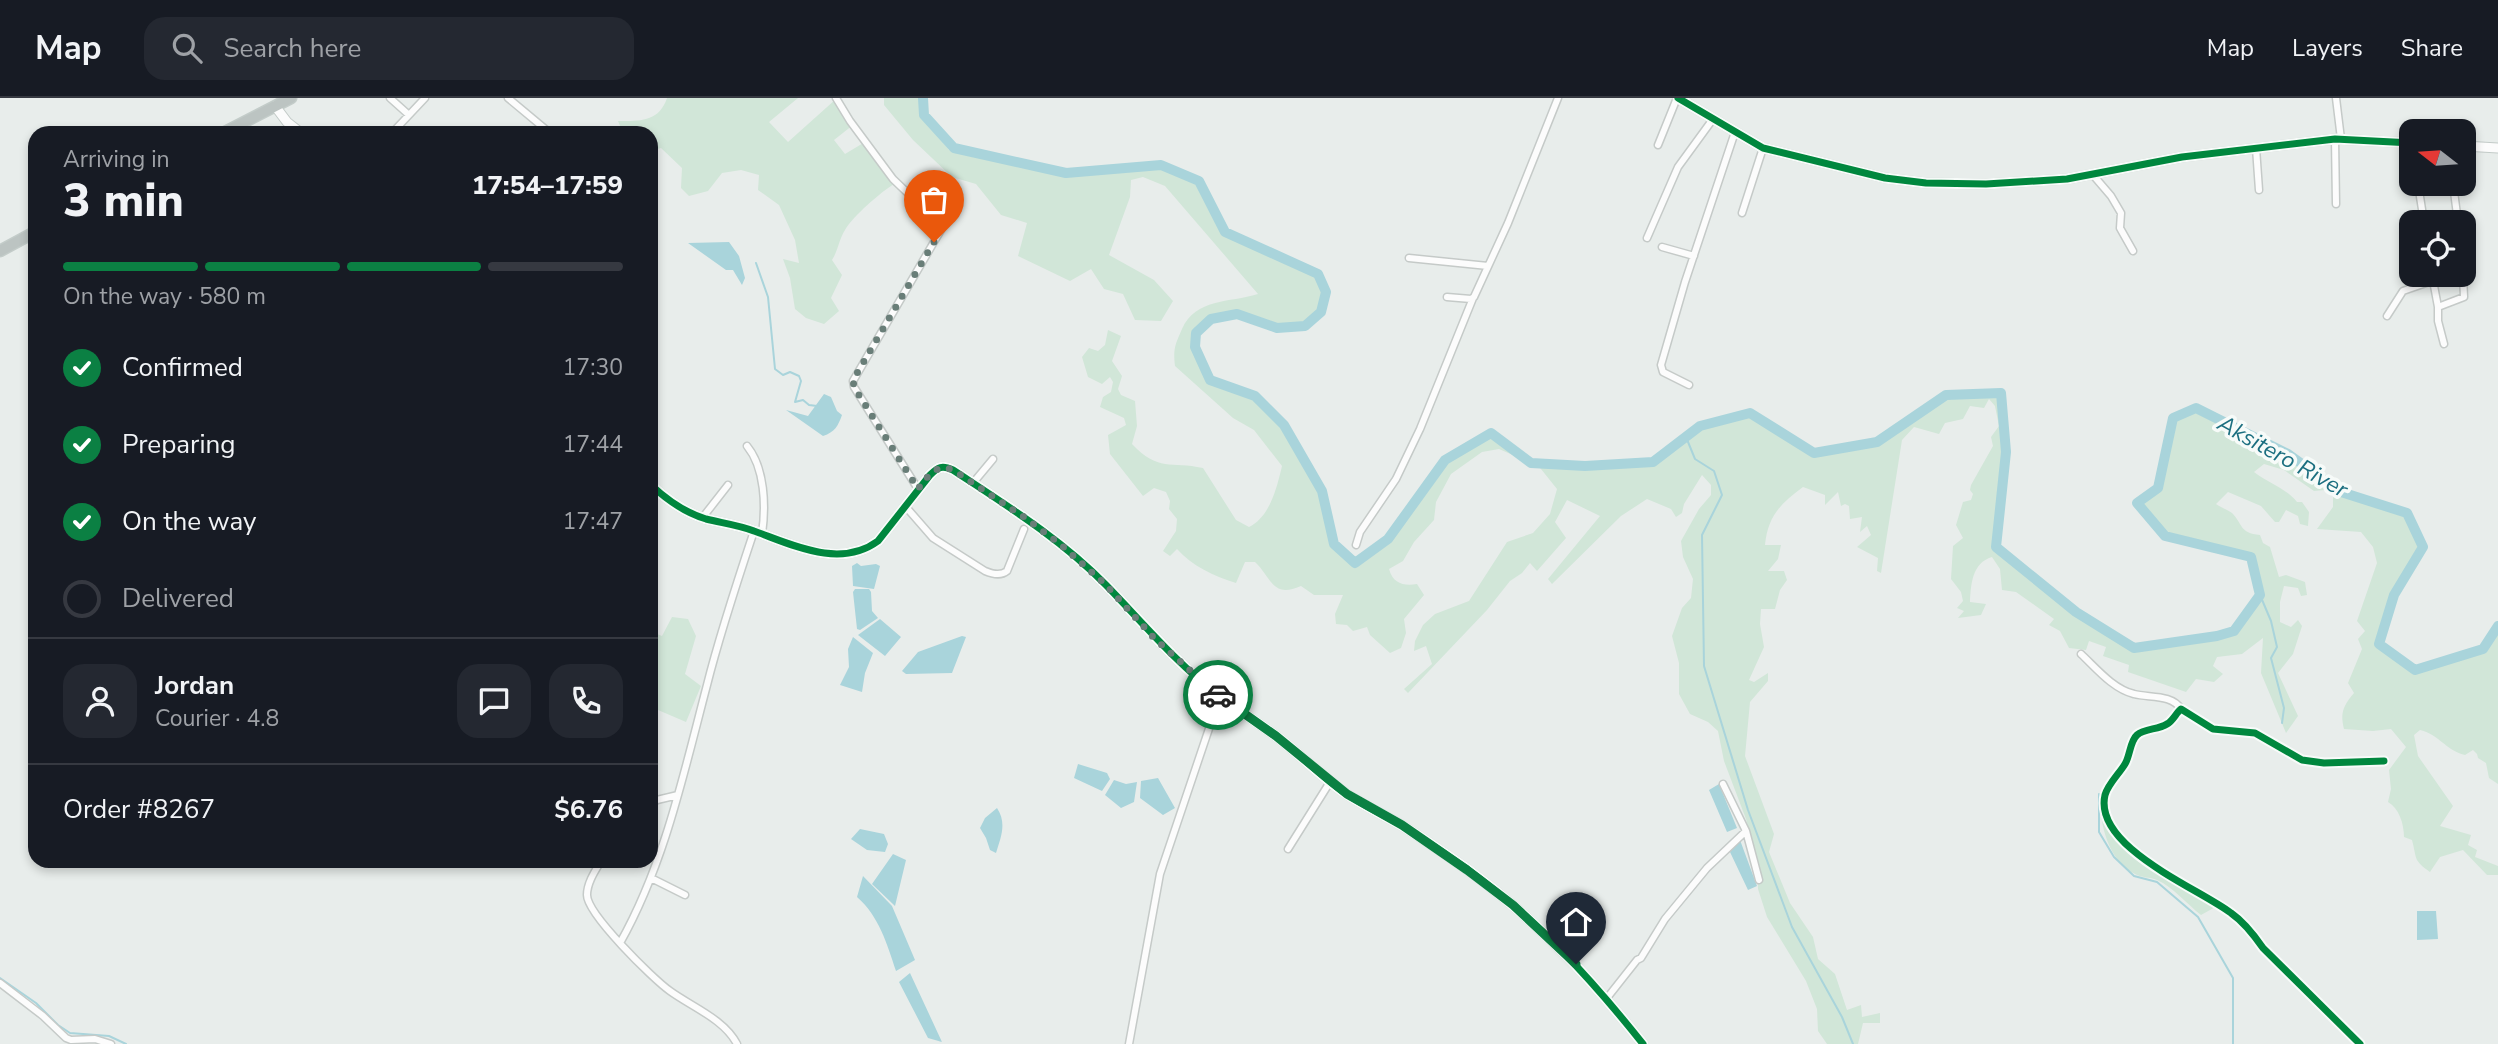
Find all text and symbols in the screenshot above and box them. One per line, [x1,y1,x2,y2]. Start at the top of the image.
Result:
search box [144,17,634,80]
text: Map [35,26,102,71]
icon: search [168,29,206,67]
text: Search here [224,31,361,66]
text: Map [2207,32,2254,64]
text: Layers [2292,32,2363,64]
text: Share [2401,32,2463,64]
north arrow [2399,119,2476,196]
map controls [2399,119,2476,287]
text: Arriving in [63,144,170,175]
text: 17:54–17:59 [472,168,623,203]
text: 3 min [63,169,184,232]
pin [904,170,964,242]
icon: bag [915,181,953,219]
button: locate [2399,210,2476,287]
text: On the way · 580 m [63,281,266,312]
icon: check [63,349,101,387]
text: Confirmed [122,350,243,385]
text: 17:30 [563,352,623,383]
water label: Aksitero River [2211,407,2354,505]
icon: check [63,426,101,464]
text: Preparing [122,427,235,462]
text: 17:44 [563,429,623,460]
icon: check [63,503,101,541]
text: On the way [122,504,256,539]
text: 17:47 [563,506,623,537]
text: Delivered [122,581,234,616]
courier [1183,660,1253,730]
button: person [63,664,137,738]
button: chat [457,664,531,738]
button: phone [549,664,623,738]
text: Jordan [155,668,234,703]
icon: car [1199,676,1237,714]
text: Courier · 4.8 [155,703,279,734]
text: Order #8267 [63,792,215,827]
text: $6.76 [554,792,623,827]
pin [1546,892,1606,964]
icon: home [1557,903,1595,941]

